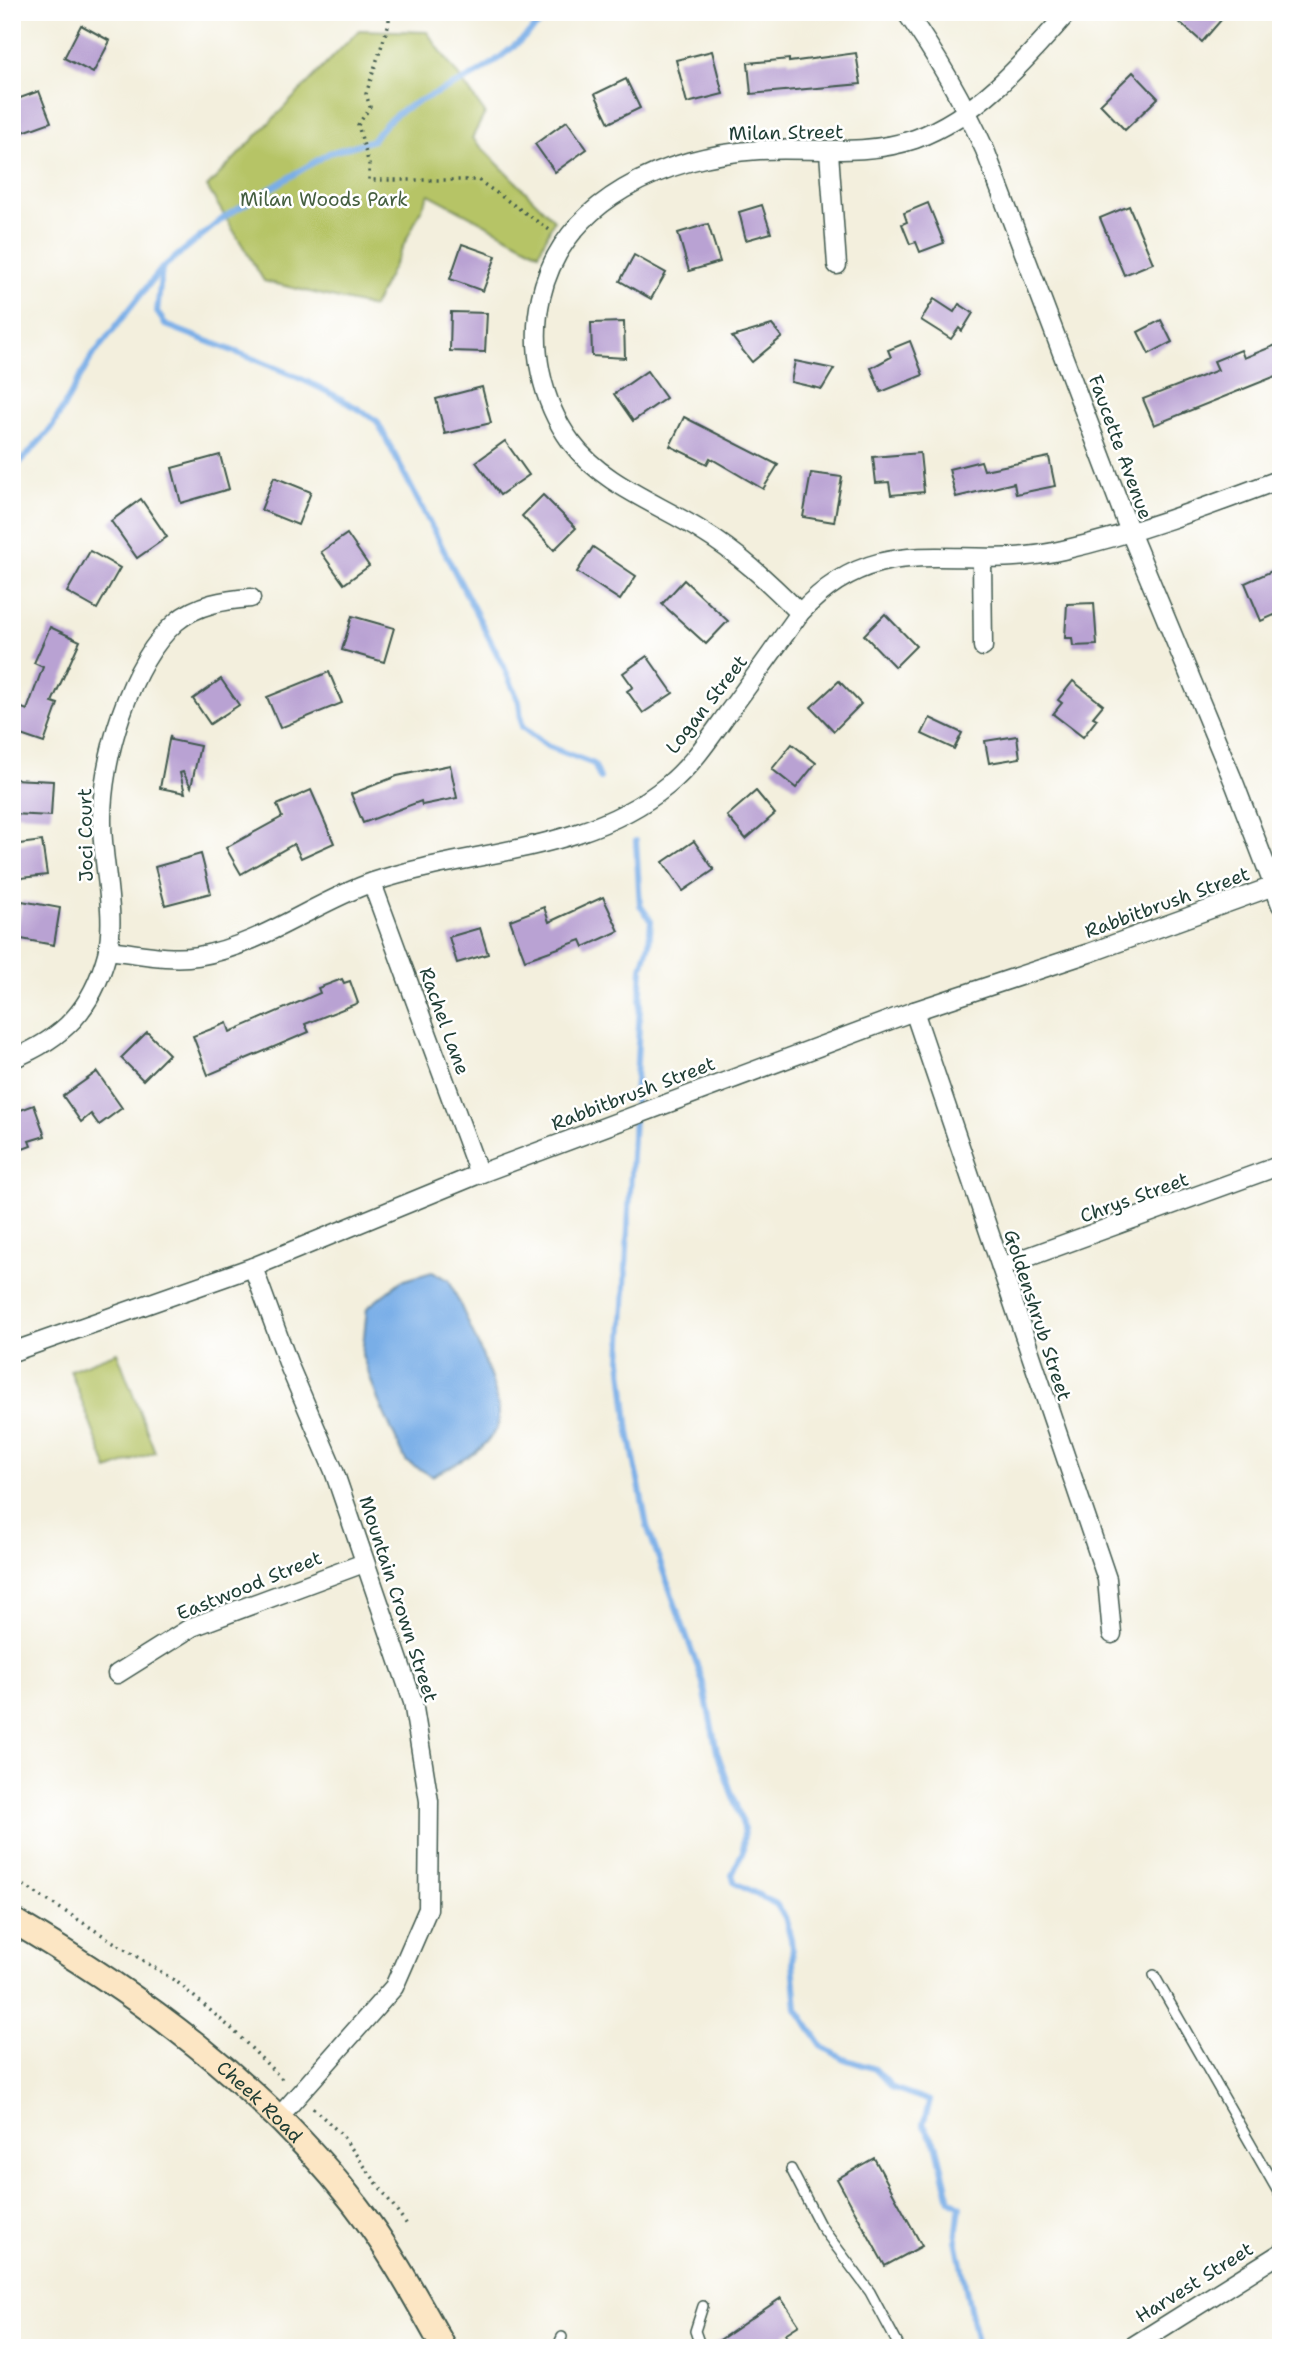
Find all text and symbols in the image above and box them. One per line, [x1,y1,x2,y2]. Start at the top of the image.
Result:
street label: Milan Street [728,119,844,146]
park label: Milan Woods Park [240,187,408,212]
street label: Faucette Avenue [1083,372,1158,523]
street label: Logan Street [660,650,753,759]
street label: Joci Court [72,788,99,882]
street label: Rabbitbrush Street [1081,861,1253,944]
street label: Rachel Lane [414,964,476,1078]
street label: Rabbitbrush Street [548,1051,719,1136]
street label: Chrys Street [1076,1166,1192,1229]
street label: Goldenshrub Street [998,1226,1077,1404]
street label: Mountain Crown Street [353,1493,444,1705]
street label: Eastwood Street [173,1545,325,1626]
street label: Cheek Road [211,2055,308,2148]
street label: Harvest Street [1131,2236,1258,2329]

